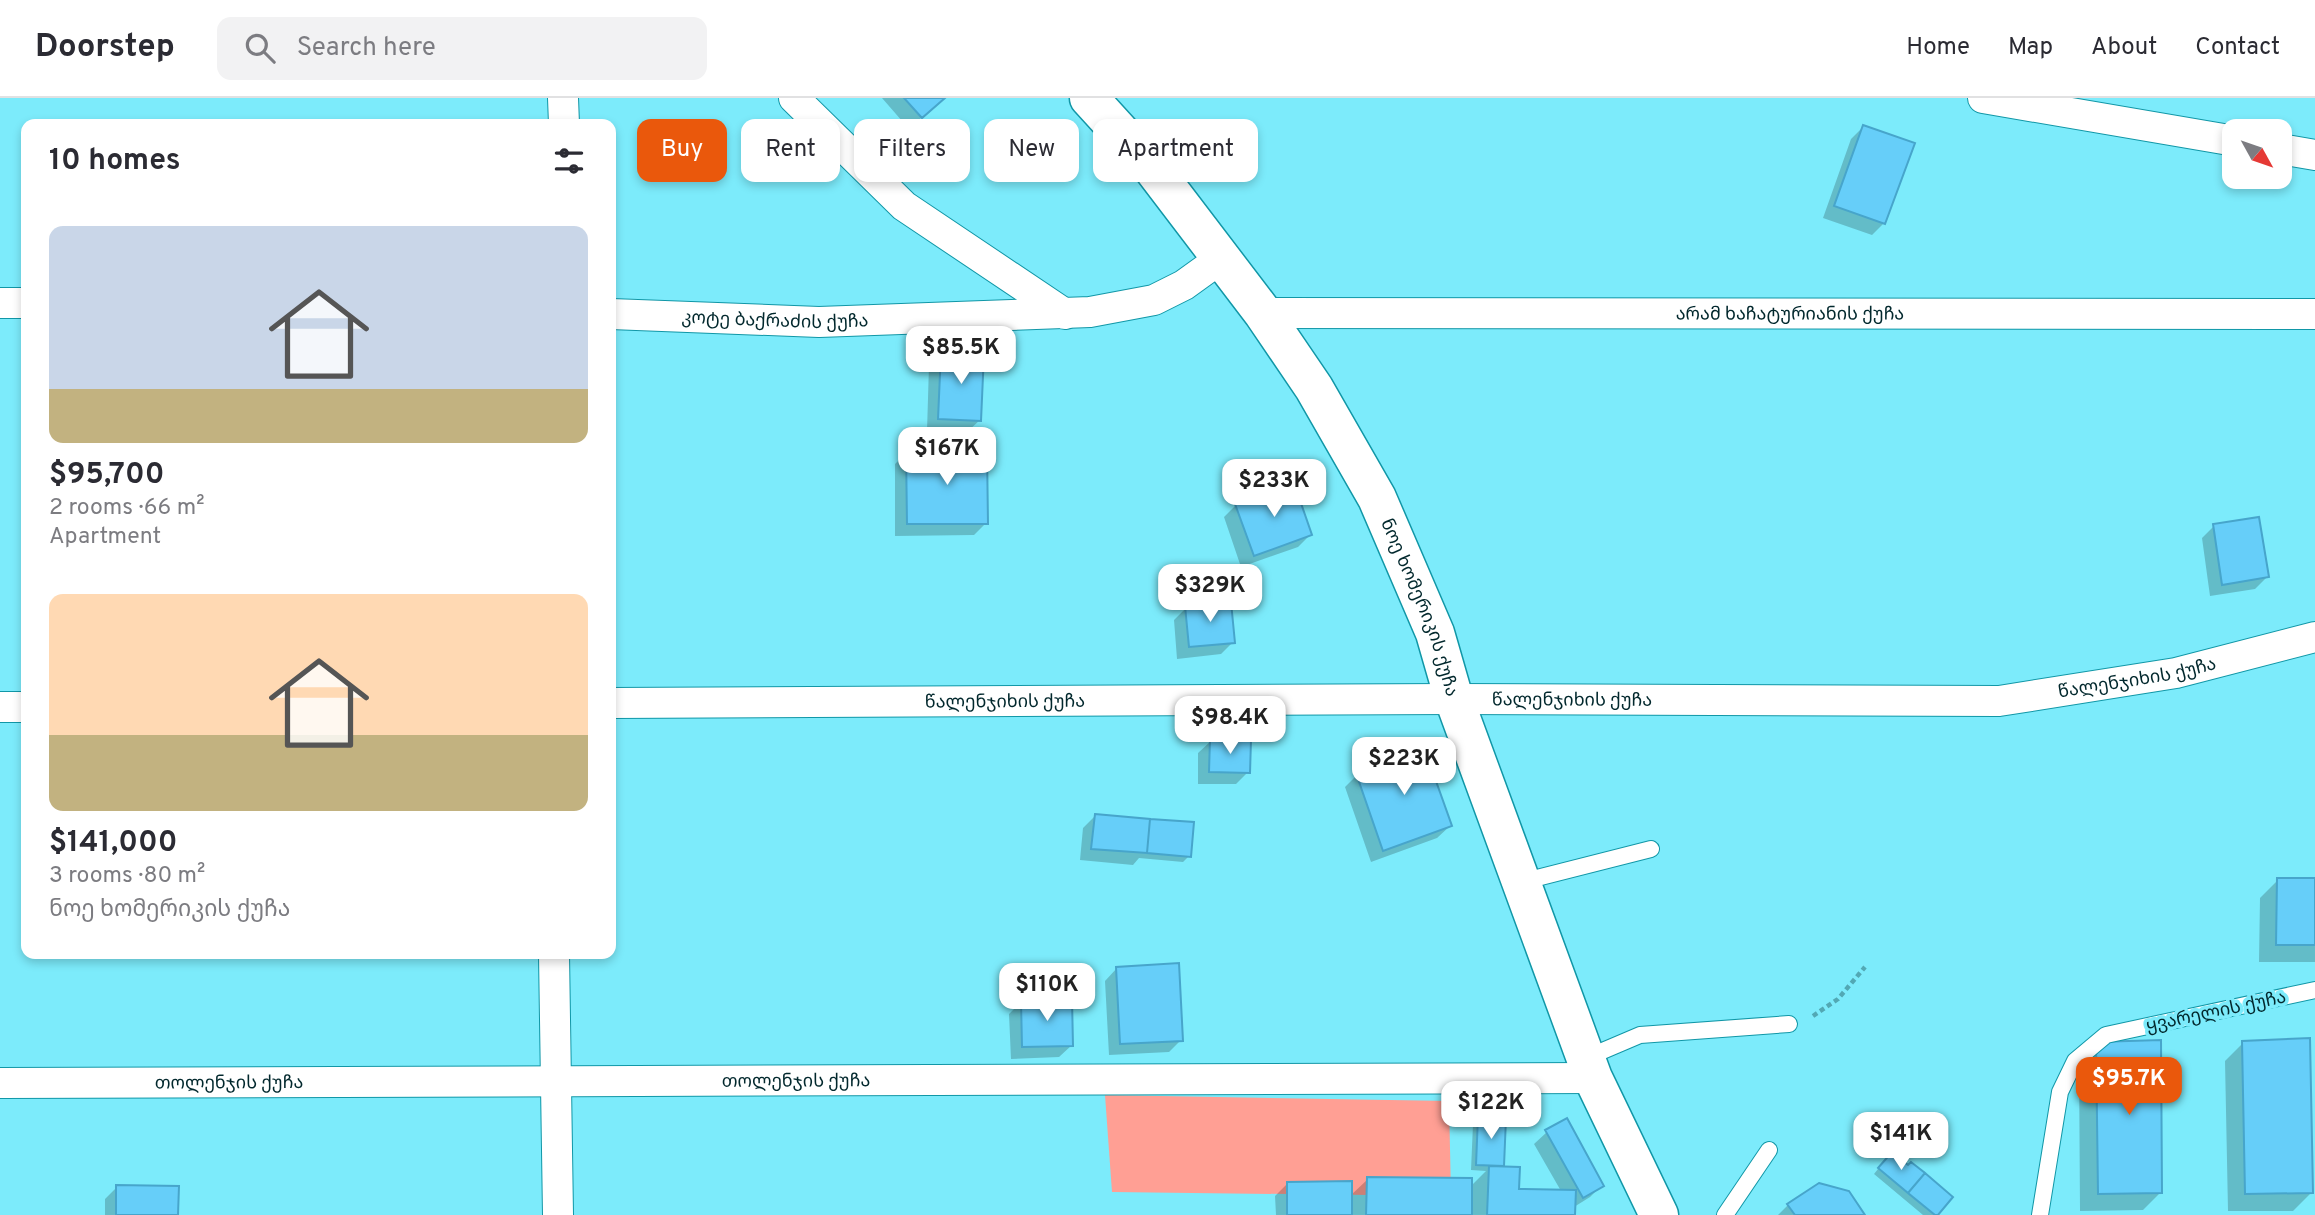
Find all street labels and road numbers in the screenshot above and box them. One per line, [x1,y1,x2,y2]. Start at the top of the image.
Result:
street label: არამ ხაჩატურიანის ქუჩა [1676,303,1904,327]
street label: კოტე ბაქრაძის ქუჩა [681,307,869,335]
street label: ნოე ხომერიკის ქუჩა [1374,515,1463,699]
street label: წალენჯიხის ქუჩა [2057,653,2219,704]
street label: წალენჯიხის ქუჩა [1492,689,1652,713]
street label: წალენჯიხის ქუჩა [925,691,1085,715]
street label: ყვარელის ქუჩა [2144,986,2288,1039]
street label: თოლენჯის ქუჩა [722,1070,870,1094]
street label: თოლენჯის ქუჩა [155,1072,303,1096]

